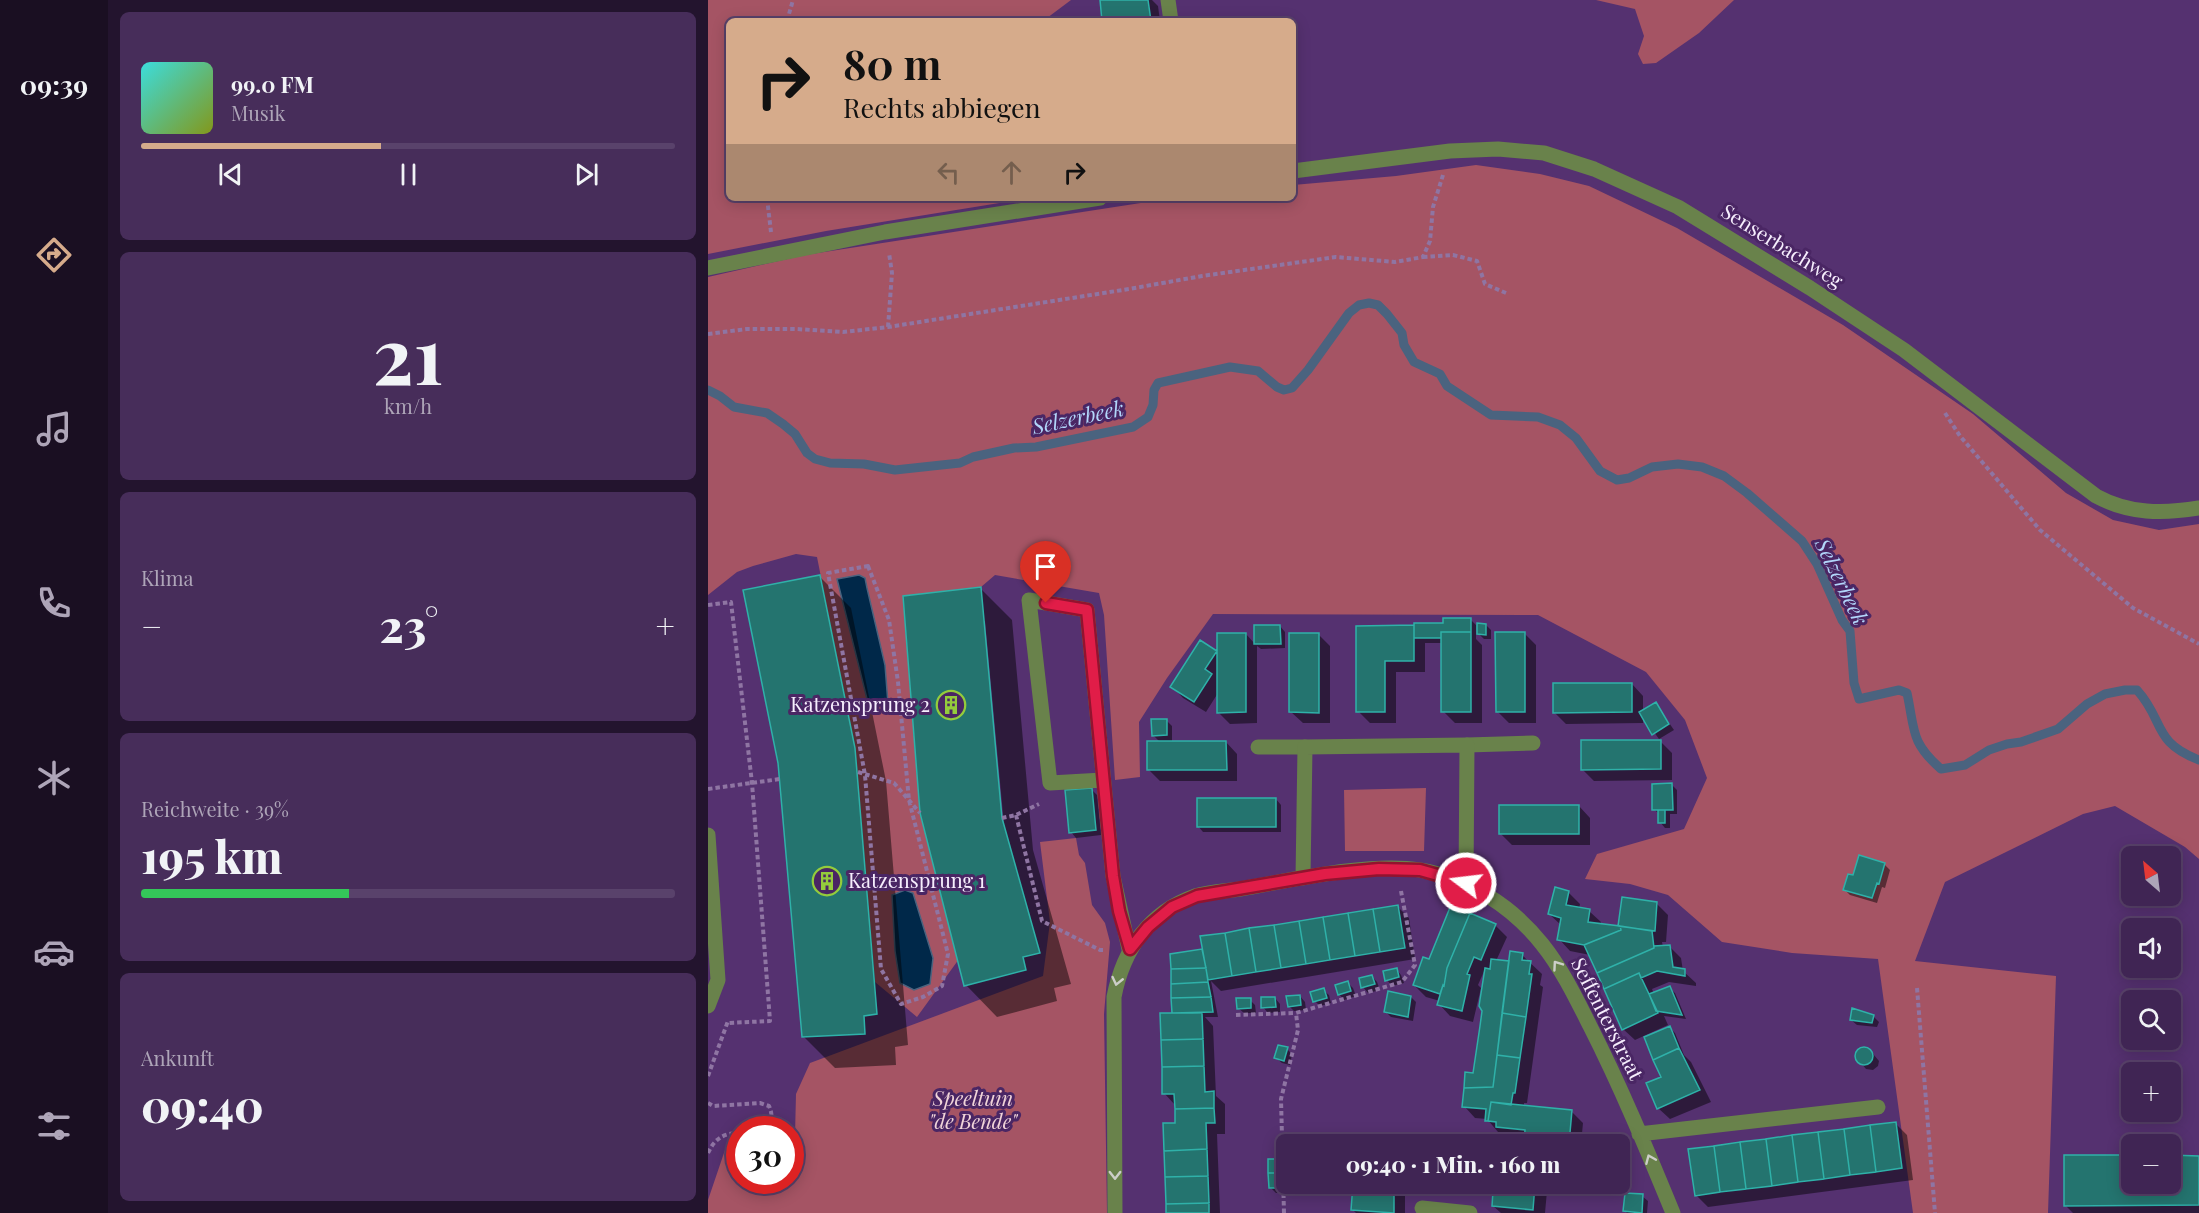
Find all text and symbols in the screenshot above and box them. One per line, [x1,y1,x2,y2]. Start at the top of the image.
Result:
text: 80 m [843,35,941,91]
icon: right [744,42,822,120]
text: 09:39 [20,66,88,102]
text: 99.0 FM [231,69,314,99]
text: Rechts abbiegen [843,89,1041,125]
text: Musik [231,99,286,126]
icon: left [932,156,965,189]
icon: ahead [995,156,1028,189]
icon: right [1058,156,1091,189]
icon: previous [214,158,247,191]
icon: pause [392,158,425,191]
icon: next [570,158,603,191]
street label: Senserbachweg [1717,196,1849,293]
icon: directions [33,234,75,276]
text: 21 [373,301,443,405]
text: km/h [384,392,432,419]
water label: Selzerbeek [1028,393,1126,440]
icon: music [33,408,75,450]
water label: Selzerbeek [1809,532,1876,629]
pin [1020,541,1071,603]
icon: arrive [1029,550,1062,583]
text: Klima [141,564,193,591]
icon: phone [33,582,75,624]
text: 23° [379,594,438,654]
text: − [141,603,162,647]
text: + [656,603,675,647]
building icon: Katzensprung 2 [935,689,967,721]
place label: Katzensprung 2 [790,690,930,717]
icon: climate [33,757,75,799]
text: Reichweite · 39% [141,795,289,822]
text: 195 km [141,825,282,885]
north arrow [2121,846,2181,906]
map controls [2121,846,2181,1194]
position arrow [1434,851,1498,915]
building icon: Katzensprung 1 [811,865,843,897]
place label: Katzensprung 1 [848,866,985,893]
button: sound [2121,918,2181,978]
icon: car [33,931,75,973]
street label: Seffenterstraat [1566,953,1651,1085]
one-way arrow [1553,960,1564,971]
one-way arrow [1112,975,1125,985]
button: search [2121,990,2181,1050]
text: Ankunft [141,1044,214,1071]
button: + [2121,1062,2181,1122]
text: 09:40 [141,1074,264,1134]
park label: Speeltuin "de Bende" [929,1084,1018,1134]
icon: filters [33,1105,75,1147]
speed limit sign: 30 [726,1116,804,1194]
button: − [2121,1134,2181,1194]
text: 09:40 · 1 Min. · 160 m [1346,1149,1560,1179]
one-way arrow [1645,1154,1657,1165]
one-way arrow [1109,1171,1121,1180]

